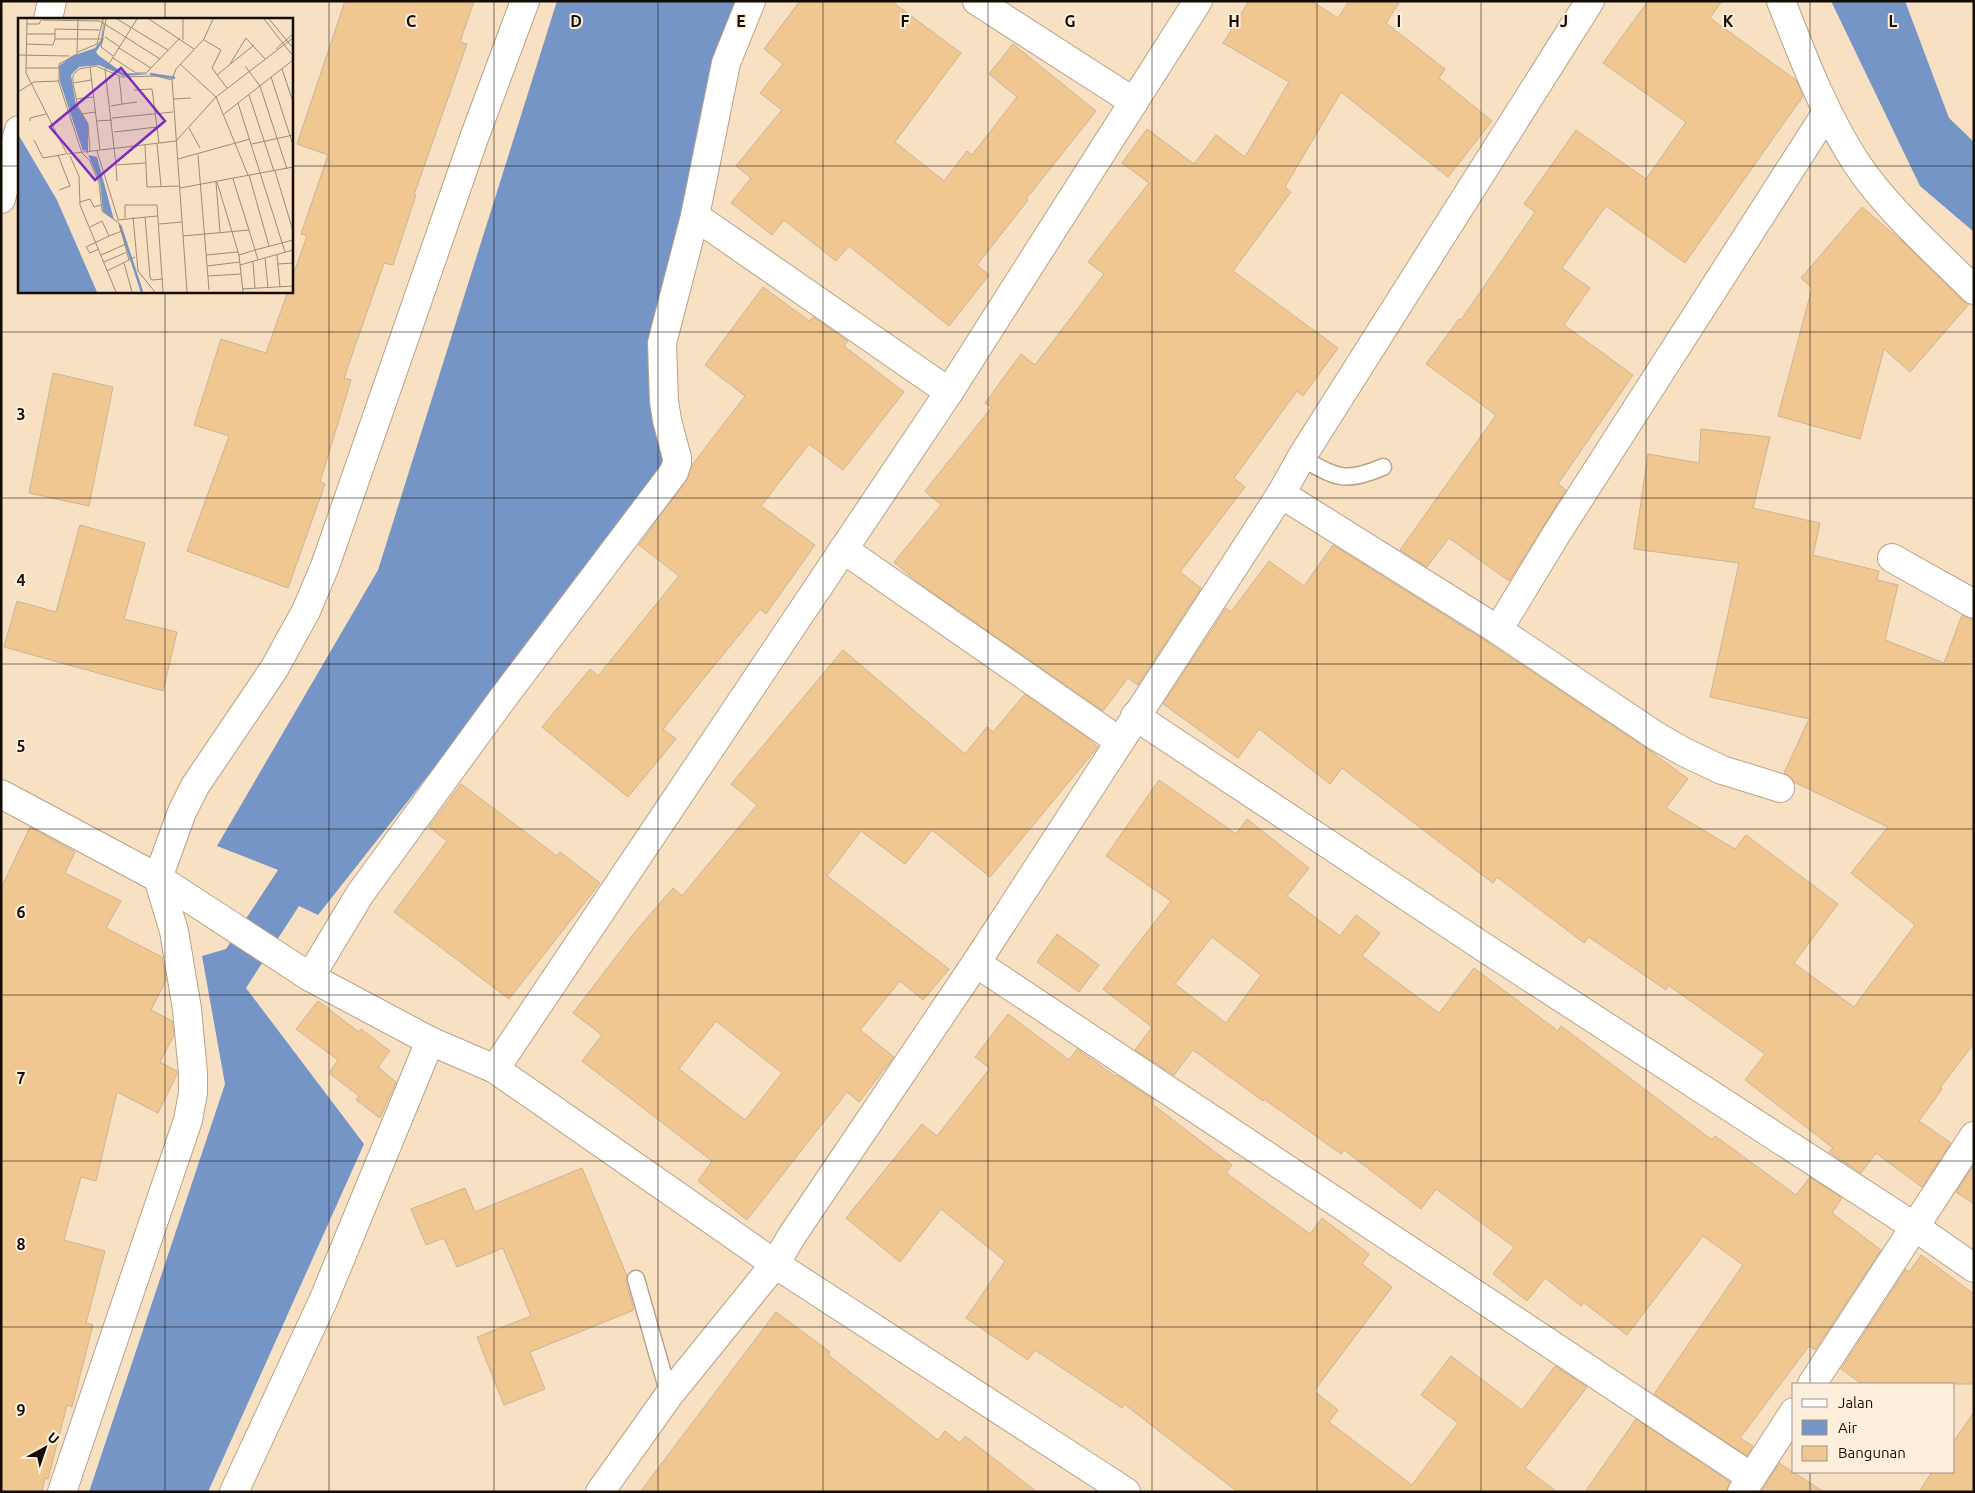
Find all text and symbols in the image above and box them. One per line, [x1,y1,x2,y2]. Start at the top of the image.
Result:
text: C [406,12,416,30]
text: D [570,12,582,30]
text: E [736,12,746,30]
text: F [901,12,910,30]
text: G [1064,12,1076,30]
text: H [1228,12,1240,30]
text: I [1397,12,1401,30]
text: J [1560,12,1568,30]
text: K [1723,12,1734,30]
text: L [1889,12,1898,30]
inset map [18,18,292,292]
text: 3 [16,405,26,423]
text: 4 [16,571,26,589]
text: 5 [16,737,26,755]
text: 6 [16,903,26,921]
text: 7 [16,1069,26,1087]
text: 8 [16,1235,26,1253]
legend [1792,1383,1955,1473]
text: Jalan [1838,1394,1873,1411]
text: 9 [16,1401,26,1419]
text: Air [1838,1419,1857,1436]
north arrow [20,1423,70,1473]
text: U [44,1429,62,1447]
text: Bangunan [1838,1444,1906,1461]

